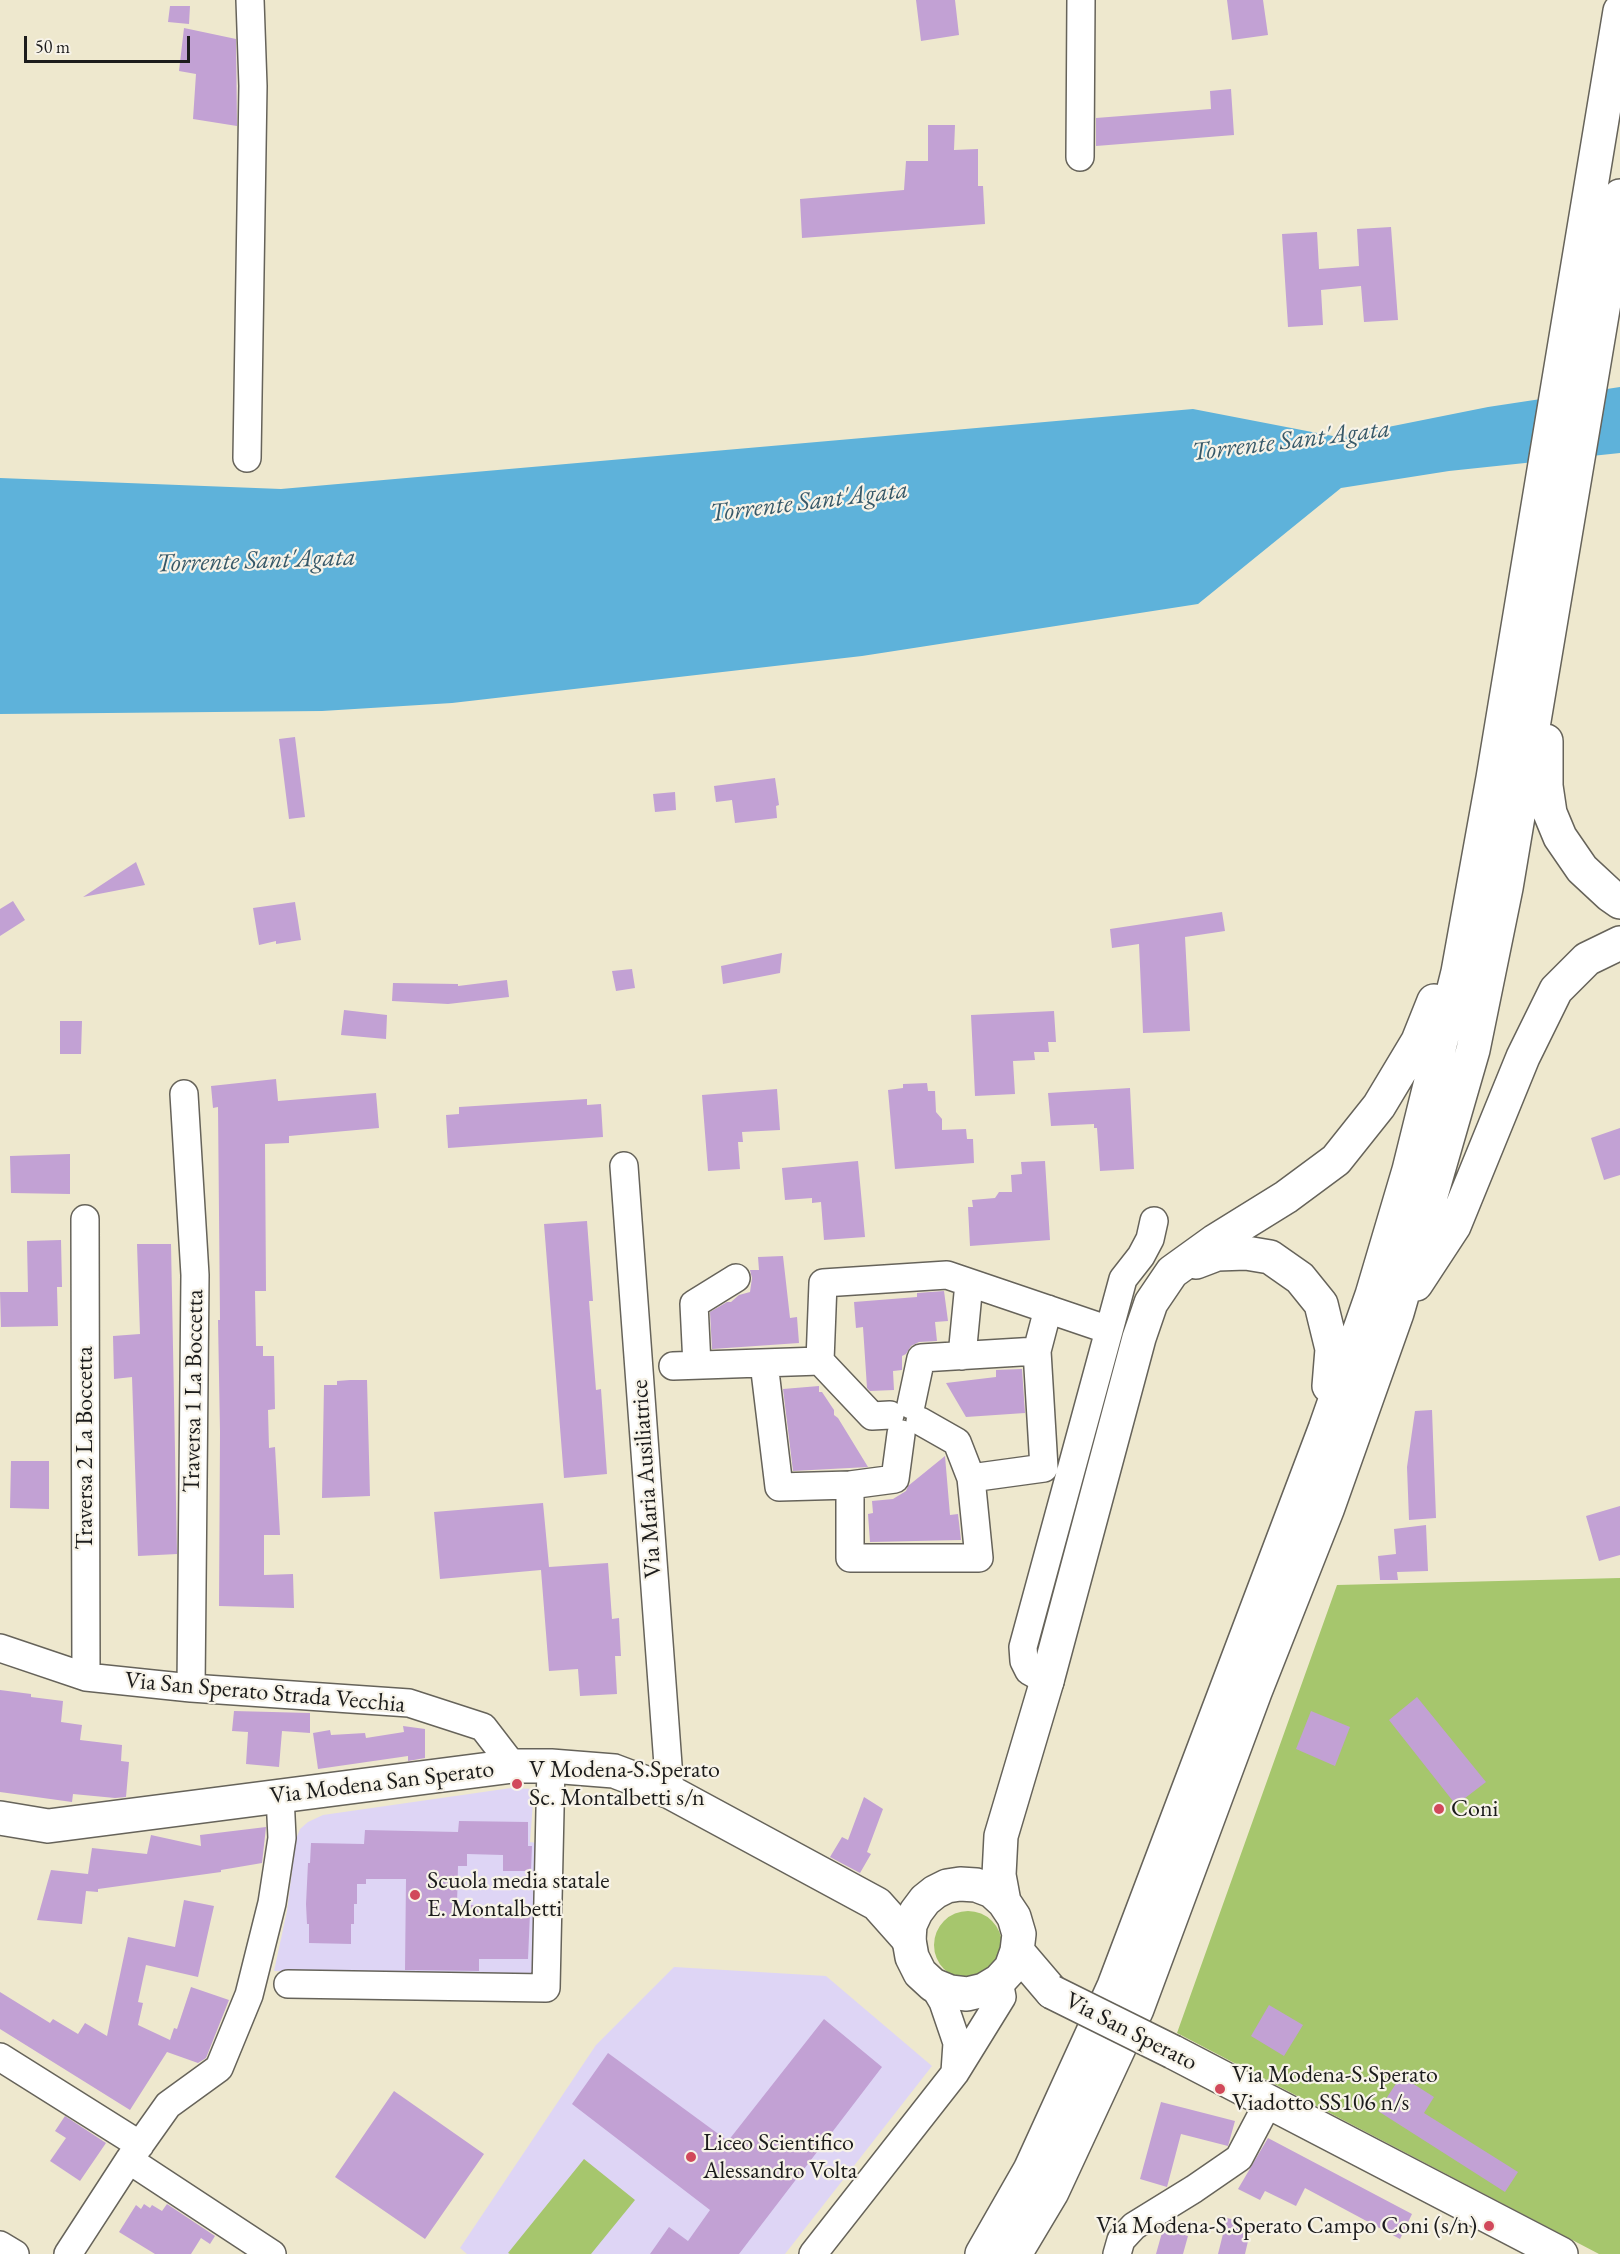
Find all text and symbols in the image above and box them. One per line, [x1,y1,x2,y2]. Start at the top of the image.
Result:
scale bar [27,24,194,62]
text: 50 m [35,35,70,58]
water label: Torrente Sant'Agata [1190,413,1392,469]
water label: Torrente Sant'Agata [708,474,910,530]
water label: Torrente Sant'Agata [156,542,356,580]
street label: Traversa 1 La Boccetta [178,1289,210,1493]
street label: Traversa 2 La Boccetta [71,1346,99,1550]
street label: Via Maria Ausiliatrice [626,1379,668,1579]
street label: Via San Sperato Strada Vecchia [124,1666,406,1720]
street label: Via Modena San Sperato [268,1755,496,1811]
place label: V Modena-S.Sperato Sc. Montalbetti s/n [529,1756,720,1812]
marker: V Modena-S.Sperato Sc. Montalbetti s/n [510,1777,524,1791]
place label: Coni [1451,1795,1498,1823]
marker: Coni [1432,1802,1446,1816]
place label: Scuola media statale E. Montalbetti [427,1867,610,1923]
marker: Scuola media statale E. Montalbetti [408,1888,422,1902]
street label: Via San Sperato [1060,1986,1202,2078]
place label: Via Modena-S.Sperato Viadotto SS106 n/s [1232,2061,1438,2117]
marker: Via Modena-S.Sperato Viadotto SS106 n/s [1213,2082,1227,2096]
place label: Liceo Scientifico Alessandro Volta [703,2129,857,2185]
marker: Liceo Scientifico Alessandro Volta [684,2150,698,2164]
place label: Via Modena-S.Sperato Campo Coni (s/n) [1096,2212,1477,2240]
marker: Via Modena-S.Sperato Campo Coni (s/n) [1482,2219,1496,2233]

